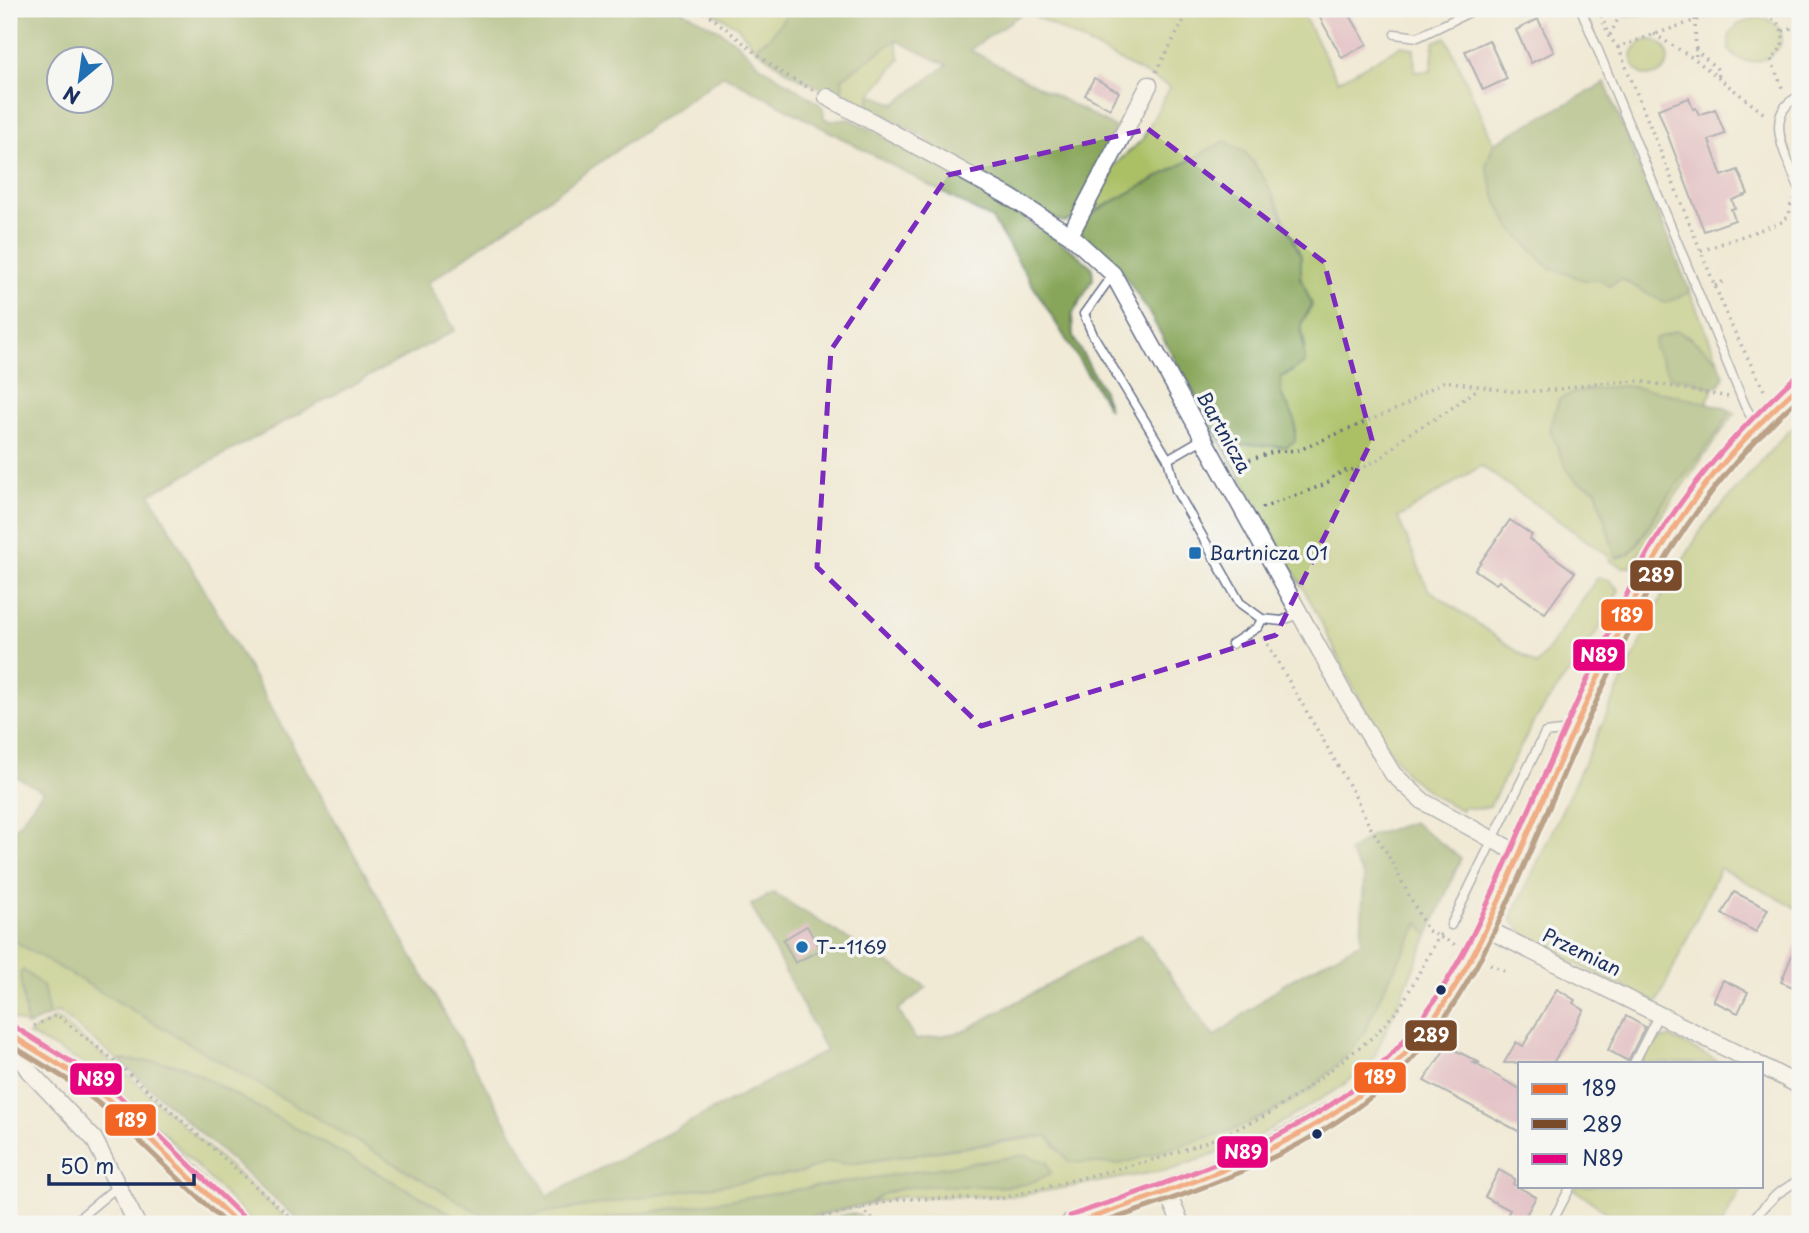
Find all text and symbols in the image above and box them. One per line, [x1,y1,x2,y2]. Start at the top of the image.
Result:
north arrow [46,46,116,116]
text: N [58,80,85,112]
street label: Bartnicza [1191,385,1259,478]
place label: Bartnicza 01 [1209,538,1328,566]
marker: Bartnicza 01 [1187,545,1203,561]
line badge: 289 [1629,559,1683,592]
text: 289 [1638,560,1674,588]
line badge: 189 [1600,598,1654,632]
text: 189 [1611,600,1643,628]
line badge: N89 [1572,638,1626,672]
text: N89 [1580,640,1618,668]
street label: Przemian [1538,920,1626,982]
place label: T--1169 [816,932,887,960]
marker: T--1169 [794,939,810,955]
unlabelled marker [1434,983,1448,997]
line badge: 289 [1404,1019,1458,1052]
text: 289 [1413,1020,1449,1048]
line badge: 189 [1353,1061,1407,1094]
line badge: N89 [69,1062,123,1096]
text: 189 [1364,1062,1396,1090]
legend [1518,1062,1764,1188]
text: N89 [77,1064,115,1092]
text: 189 [1582,1071,1617,1103]
line badge: 189 [104,1103,157,1137]
text: 189 [115,1105,147,1133]
text: 289 [1582,1107,1622,1139]
unlabelled marker [1310,1127,1324,1141]
line badge: N89 [1216,1135,1269,1169]
text: N89 [1224,1137,1262,1165]
text: N89 [1582,1141,1624,1173]
scale bar [49,1142,194,1186]
text: 50 m [60,1149,114,1181]

